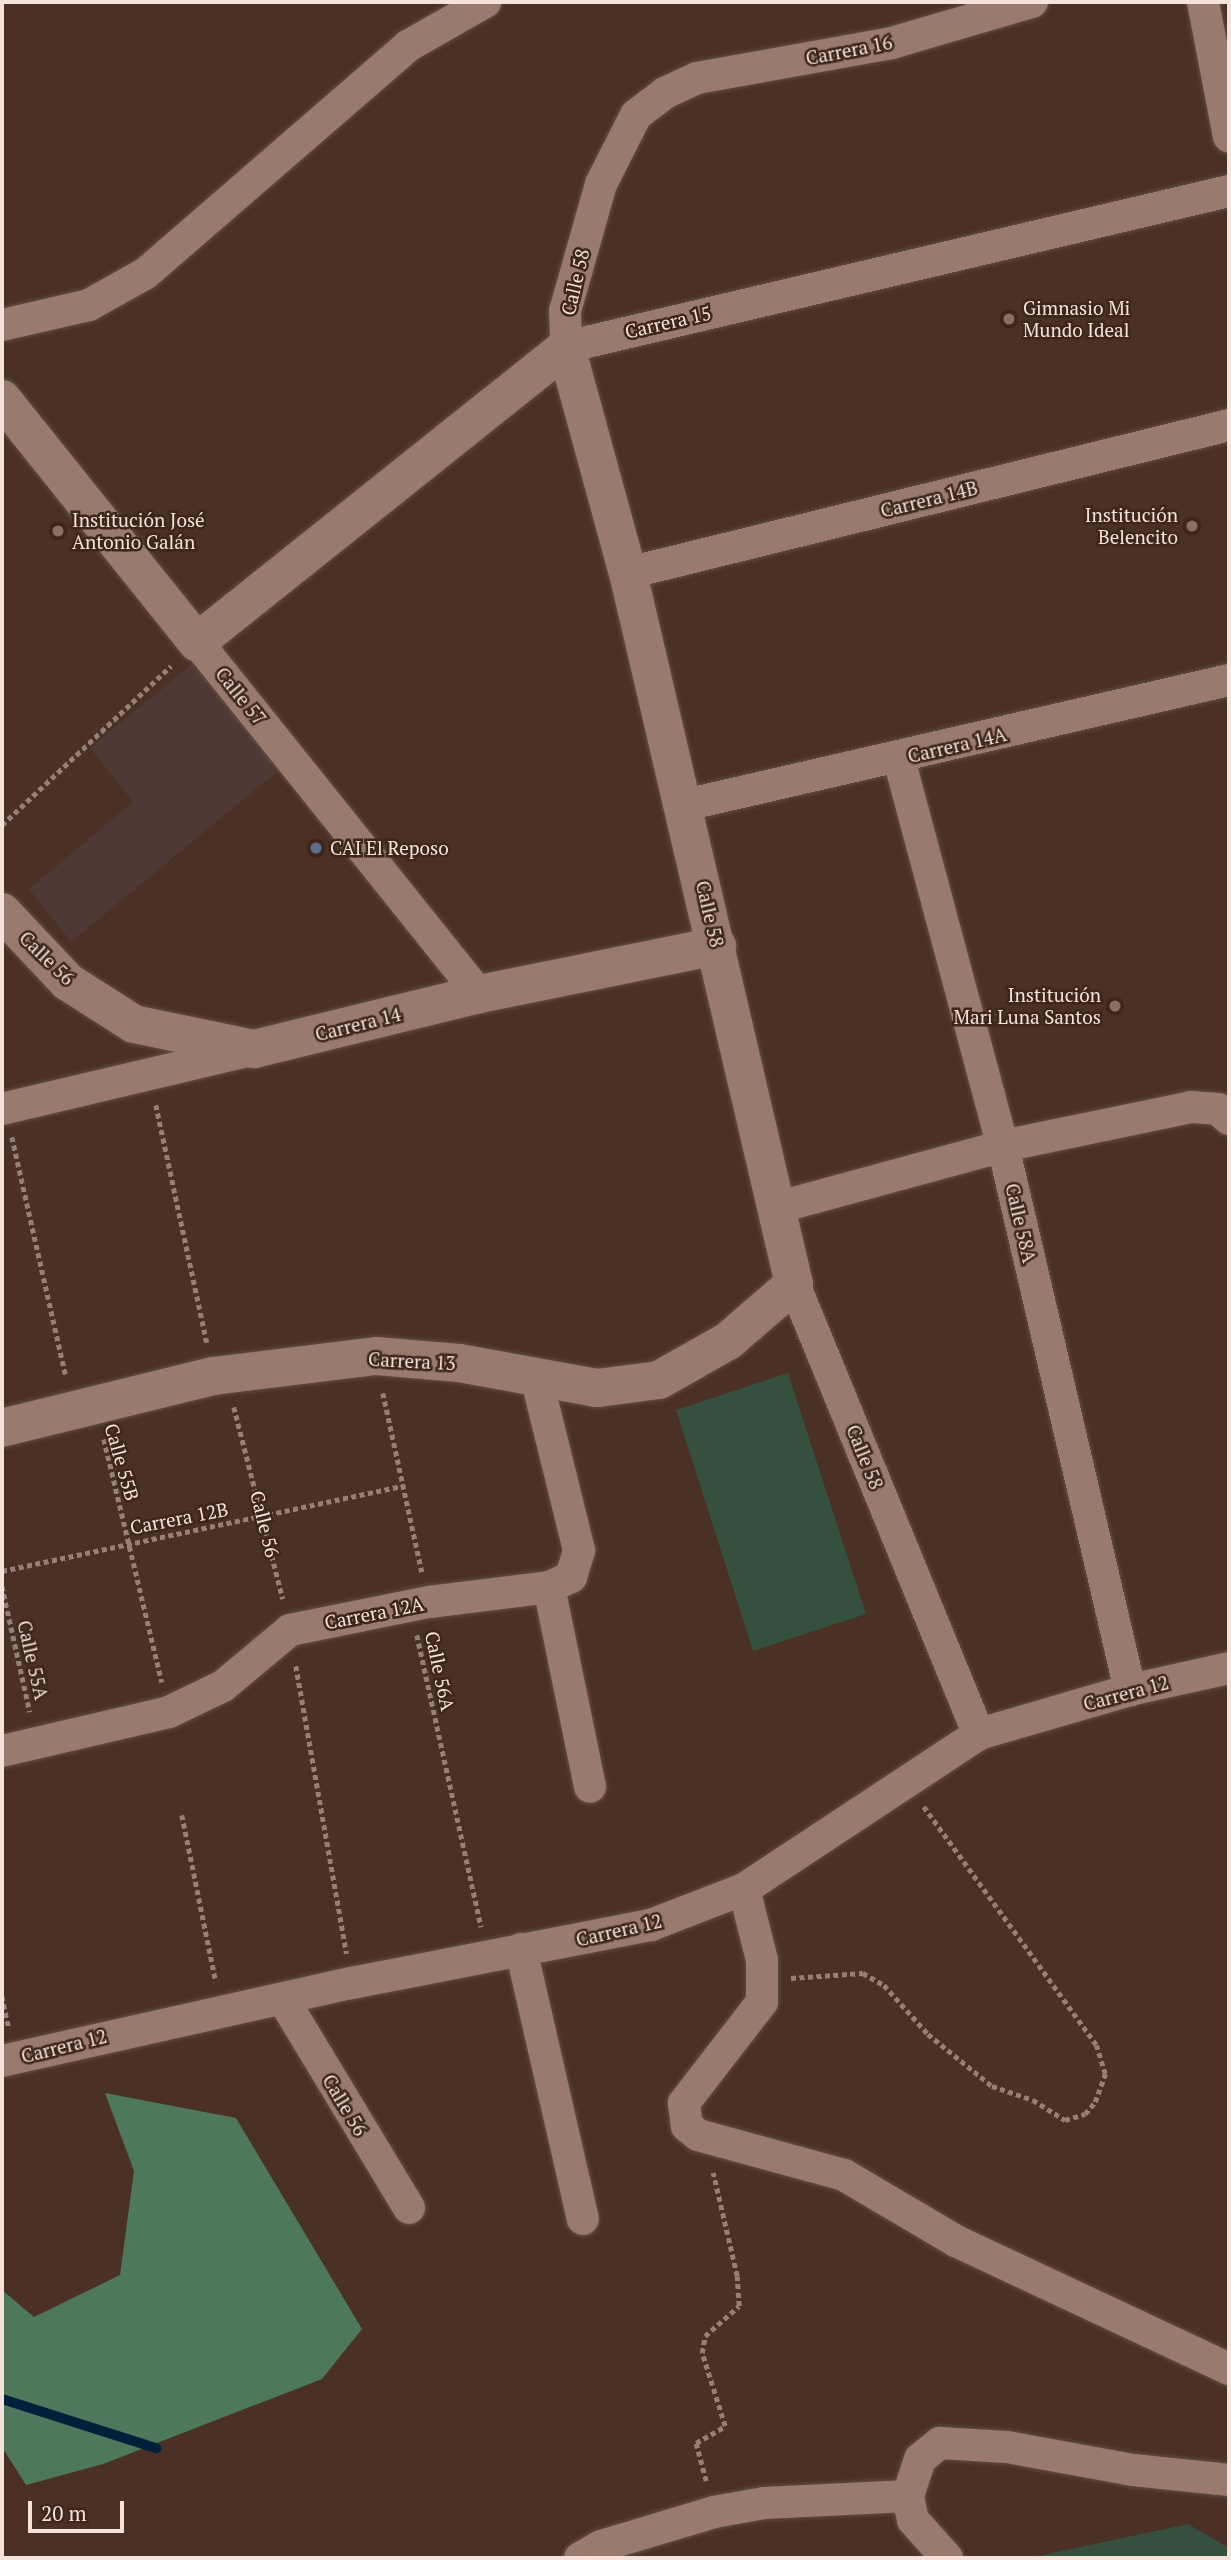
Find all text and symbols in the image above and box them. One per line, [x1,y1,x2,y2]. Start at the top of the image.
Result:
street label: Carrera 16 [804,30,894,70]
street label: Calle 58 [556,246,594,318]
place label: Gimnasio Mi Mundo Ideal [1023,297,1130,341]
street label: Carrera 15 [623,301,713,343]
marker: Gimnasio Mi Mundo Ideal [1001,311,1017,327]
street label: Carrera 14B [878,476,980,522]
place label: Institución Belencito [1085,504,1178,548]
place label: Institución José Antonio Galán [72,509,205,553]
marker: Institución Belencito [1184,518,1200,534]
marker: Institución José Antonio Galán [50,523,66,539]
street label: Calle 57 [211,663,271,729]
street label: Carrera 14A [905,723,1009,767]
place label: CAI El Reposo [330,837,449,859]
marker: CAI El Reposo [308,840,324,856]
street label: Calle 58 [691,878,729,950]
street label: Calle 56 [15,926,79,990]
place label: Institución Mari Luna Santos [954,984,1101,1028]
marker: Institución Mari Luna Santos [1107,998,1123,1014]
street label: Carrera 14 [313,1002,403,1046]
street label: Calle 58A [1001,1181,1041,1265]
street label: Carrera 13 [368,1347,456,1375]
street label: Calle 55B [100,1421,144,1503]
street label: Calle 58 [842,1421,888,1493]
street label: Calle 56 [246,1488,284,1560]
street label: Carrera 12B [128,1497,230,1539]
street label: Carrera 12A [322,1592,426,1634]
street label: Calle 55A [13,1618,53,1702]
street label: Calle 56A [420,1629,460,1713]
street label: Carrera 12 [1081,1671,1171,1715]
street label: Carrera 12 [574,1909,664,1951]
street label: Carrera 12 [19,2024,109,2068]
street label: Calle 56 [318,2070,372,2140]
scale bar [32,2486,128,2530]
text: 20 m [41,2499,87,2527]

